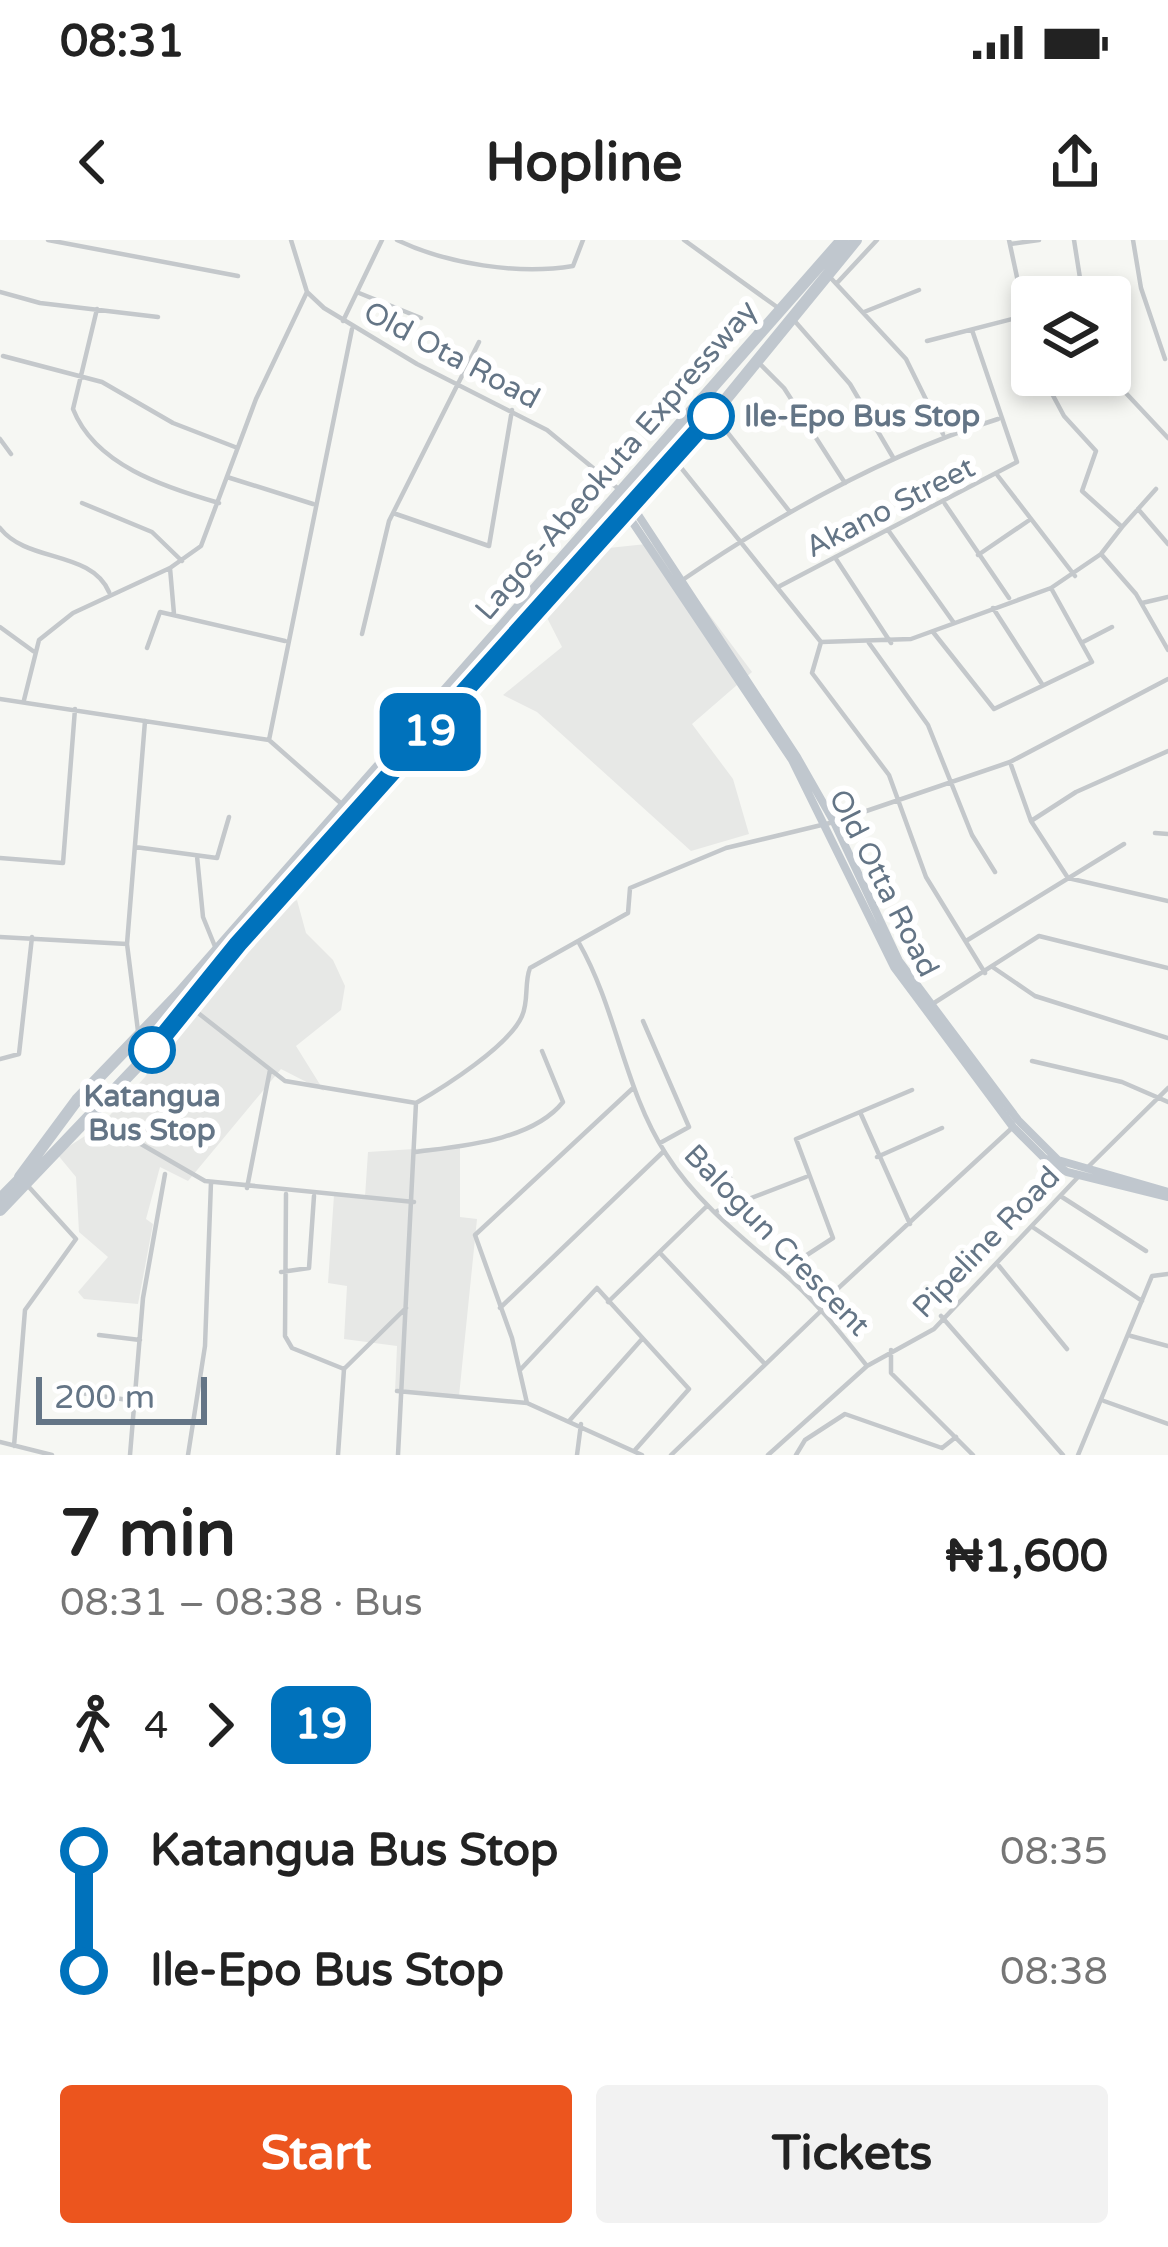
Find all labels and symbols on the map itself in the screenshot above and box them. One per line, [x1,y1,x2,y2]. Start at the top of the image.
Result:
street label: Lagos-Abeokuta Expressway [467,293,765,628]
street label: Old Ota Road [357,294,546,417]
marker: Ile-Epo Bus Stop [689,394,733,438]
place label: Ile-Epo Bus Stop [744,398,980,435]
street label: Akano Street [799,449,981,566]
line badge: 19 [376,693,484,771]
street label: Old Otta Road [820,783,947,983]
marker: Katangua Bus Stop [130,1028,174,1072]
place label: Katangua Bus Stop [83,1078,221,1149]
street label: Balogun Crescent [676,1137,877,1344]
street label: Pipeline Road [905,1159,1068,1326]
scale bar [36,1371,207,1424]

